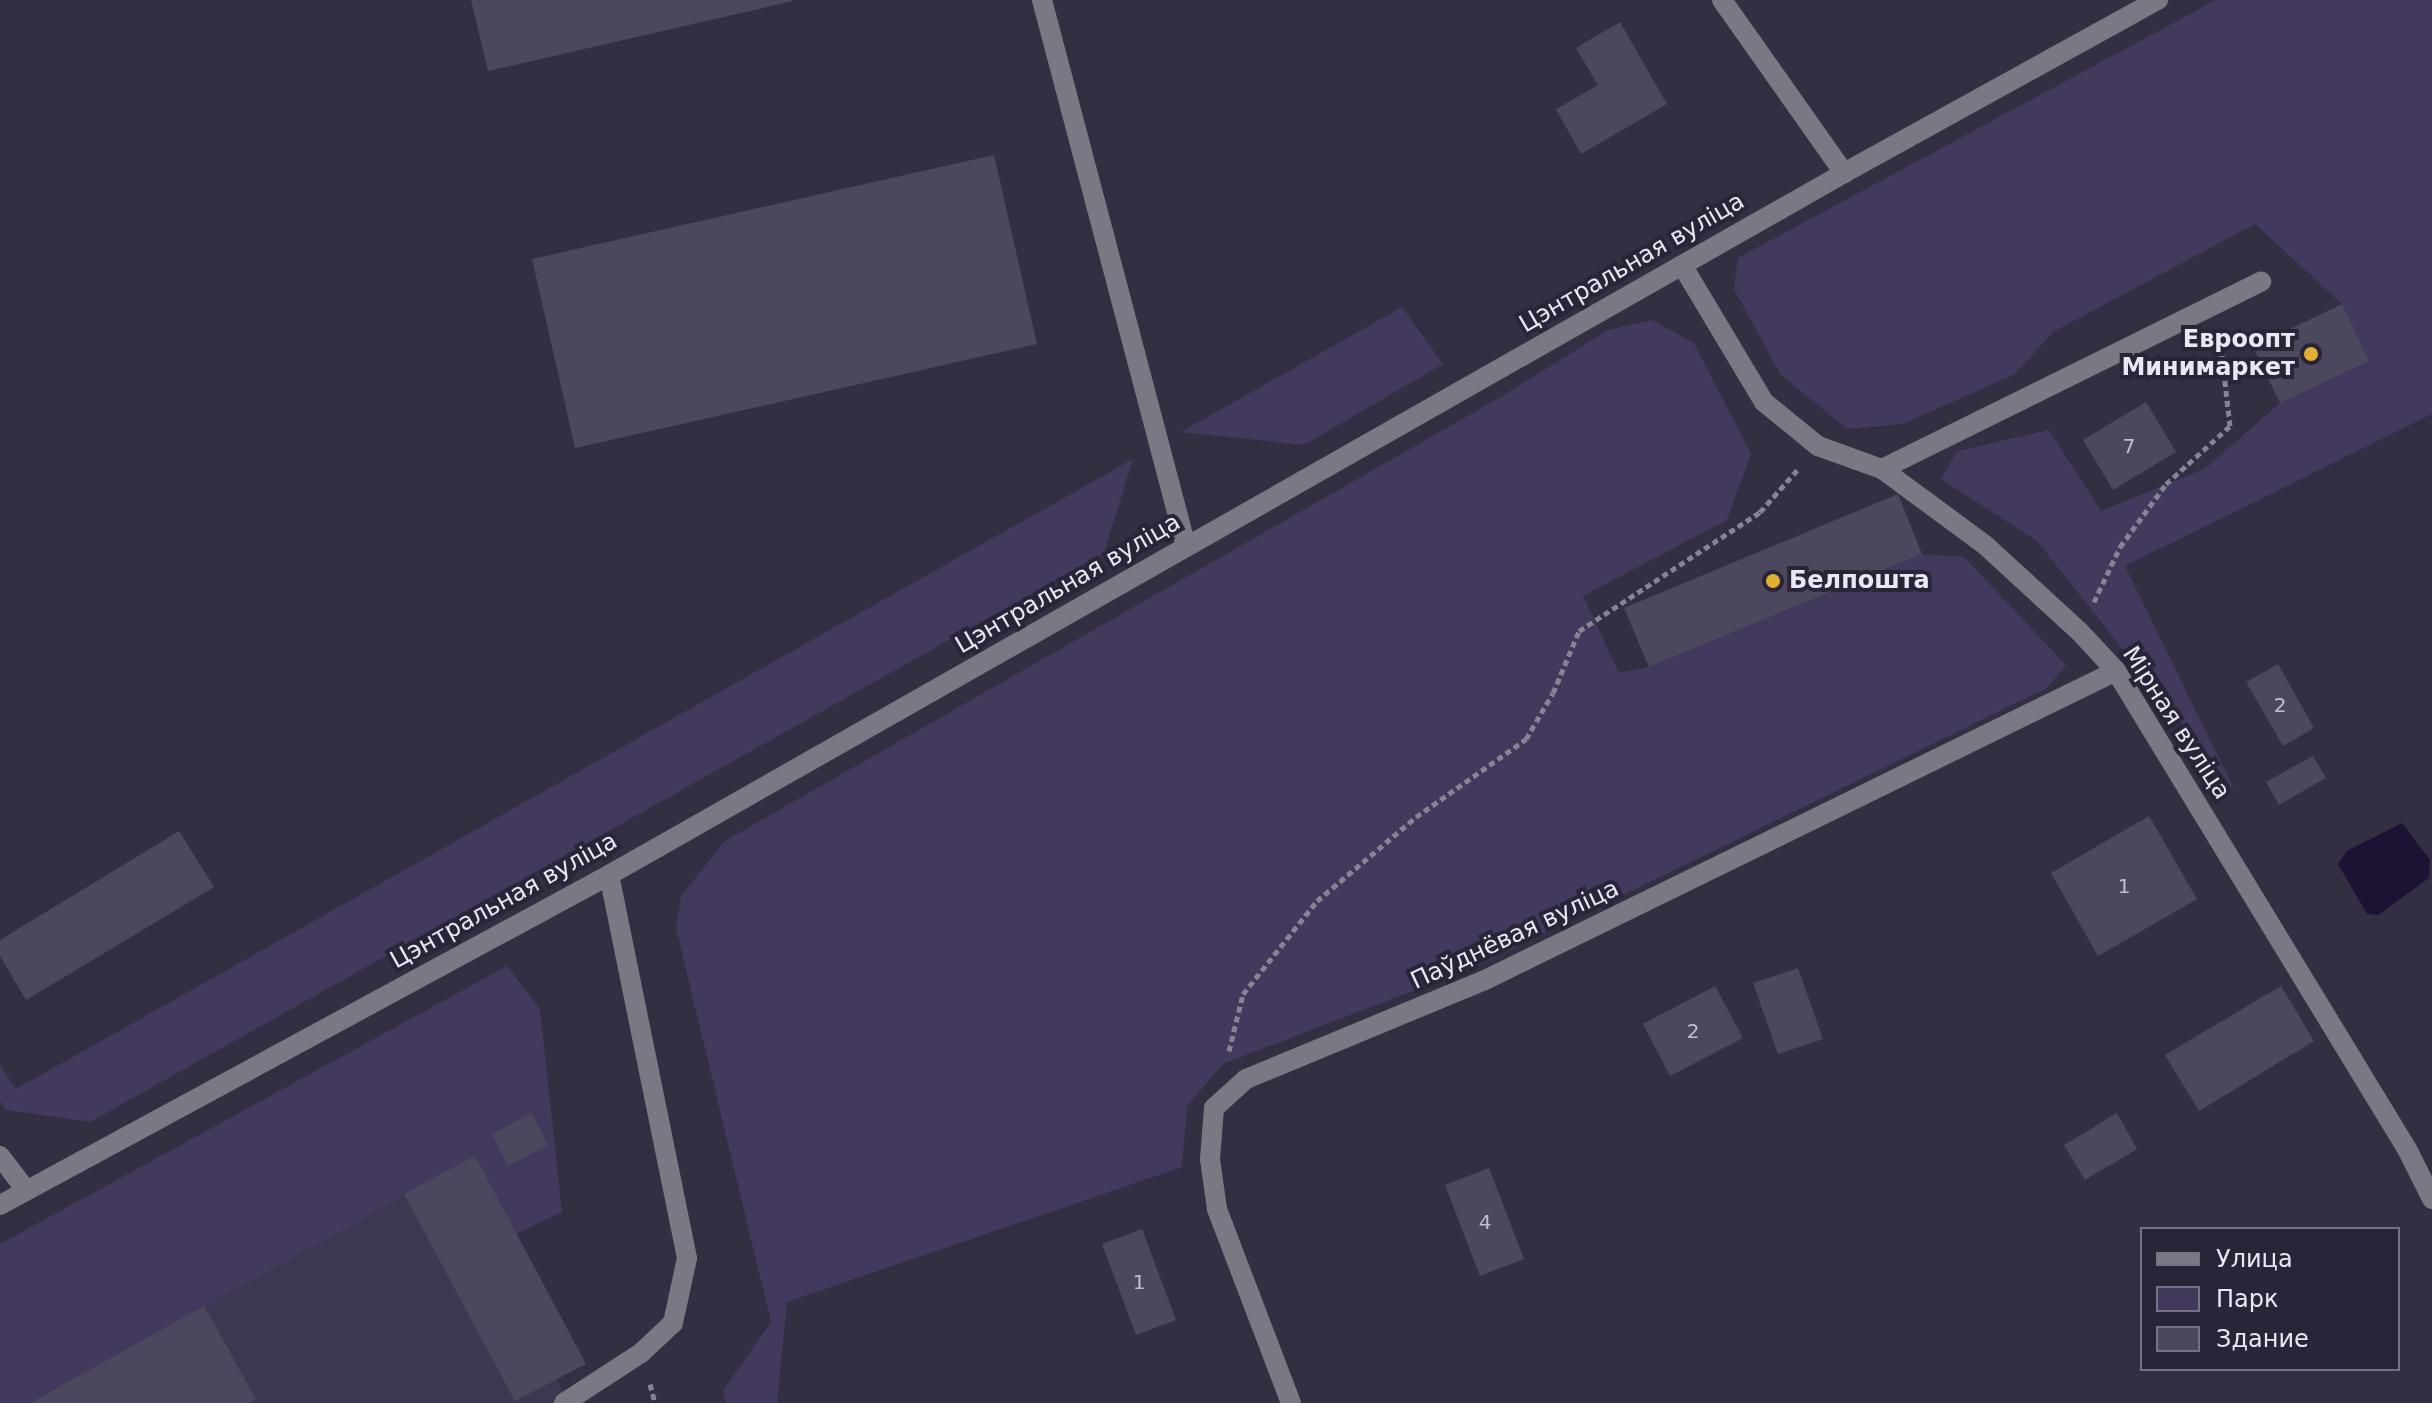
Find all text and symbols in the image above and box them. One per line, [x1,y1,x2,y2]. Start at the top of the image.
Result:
street label: Цэнтральная вуліца [1514,187,1750,339]
place label: Евроопт Минимаркет [2121,326,2295,382]
marker: Евроопт Минимаркет [2302,345,2320,363]
house number: 7 [2123,434,2135,458]
street label: Цэнтральная вуліца [950,508,1186,660]
place label: Белпошта [1789,567,1930,595]
marker: Белпошта [1764,572,1782,590]
street label: Мірная вуліца [2116,641,2236,805]
house number: 2 [2274,693,2286,717]
street label: Цэнтральная вуліца [386,827,622,975]
street label: Паўднёвая вуліца [1406,874,1624,996]
house number: 1 [2118,874,2130,898]
house number: 2 [1687,1019,1699,1043]
house number: 4 [1479,1210,1491,1234]
legend [2140,1227,2400,1371]
text: Улица [2216,1245,2293,1273]
house number: 1 [1133,1270,1145,1294]
text: Парк [2216,1285,2278,1313]
text: Здание [2216,1325,2309,1353]

